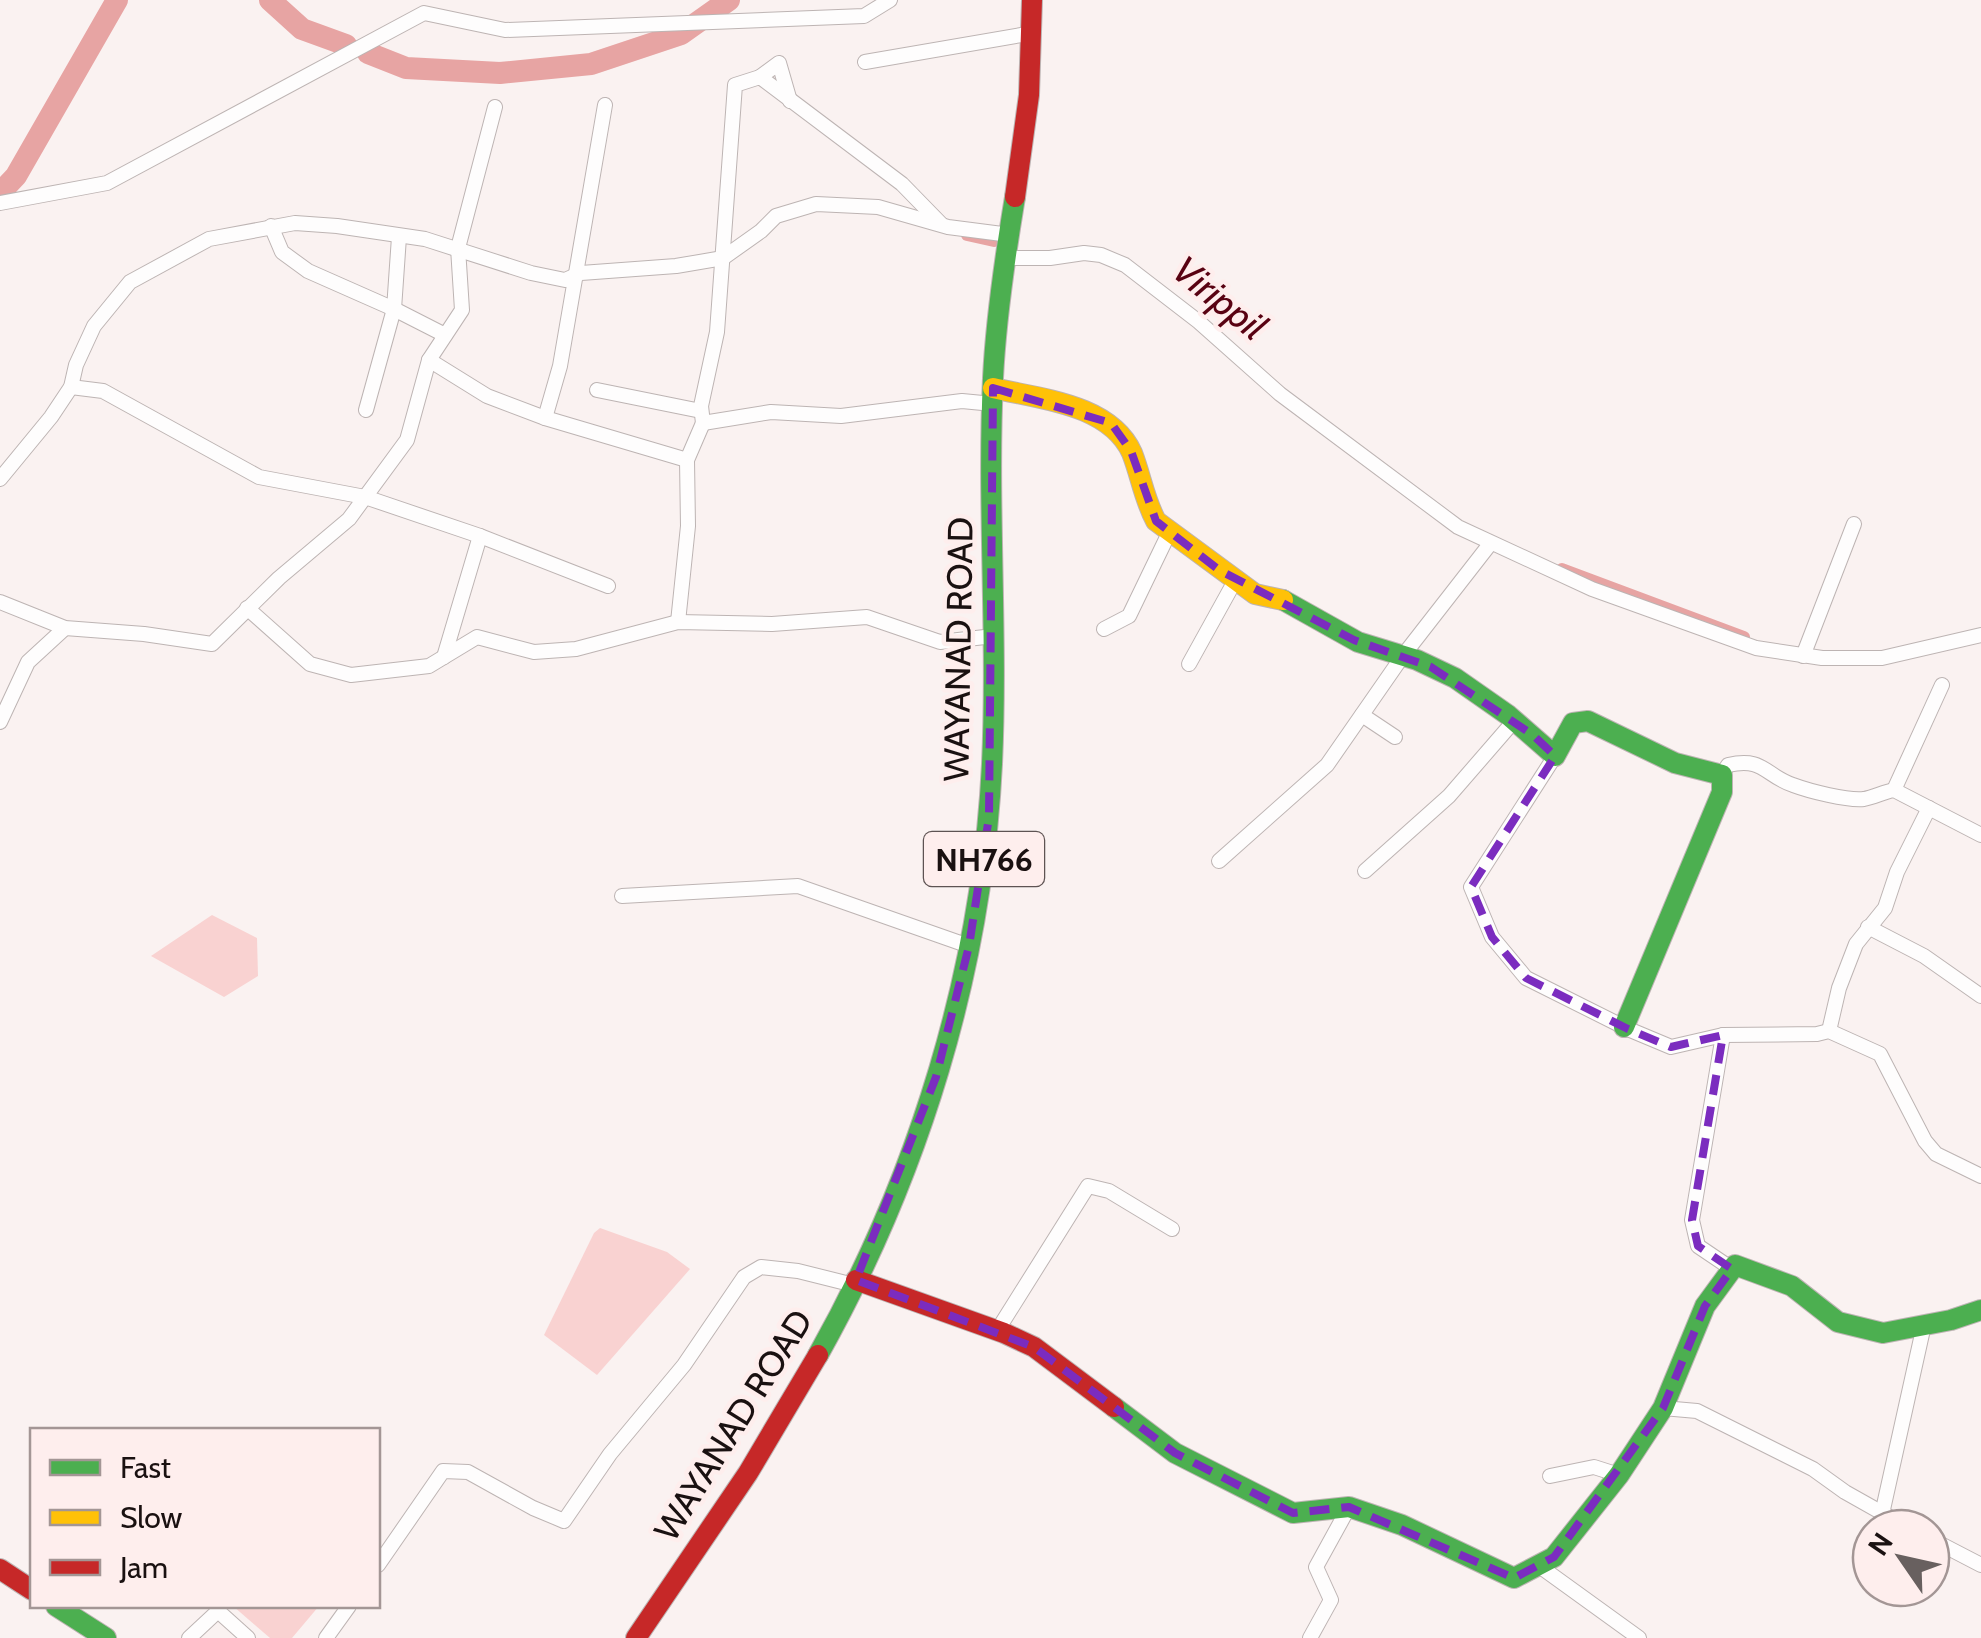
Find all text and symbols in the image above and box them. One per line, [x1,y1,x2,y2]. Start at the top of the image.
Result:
water label: Virippil [1164,246,1276,350]
street label: WAYANAD ROAD [934,516,982,782]
road number: NH766 [924,832,1044,886]
street label: WAYANAD ROAD [645,1301,821,1549]
legend [30,1428,380,1608]
text: Fast [120,1449,171,1486]
text: Slow [120,1499,183,1536]
north arrow [1851,1508,1951,1608]
text: N [1861,1526,1900,1562]
text: Jam [119,1549,168,1586]

